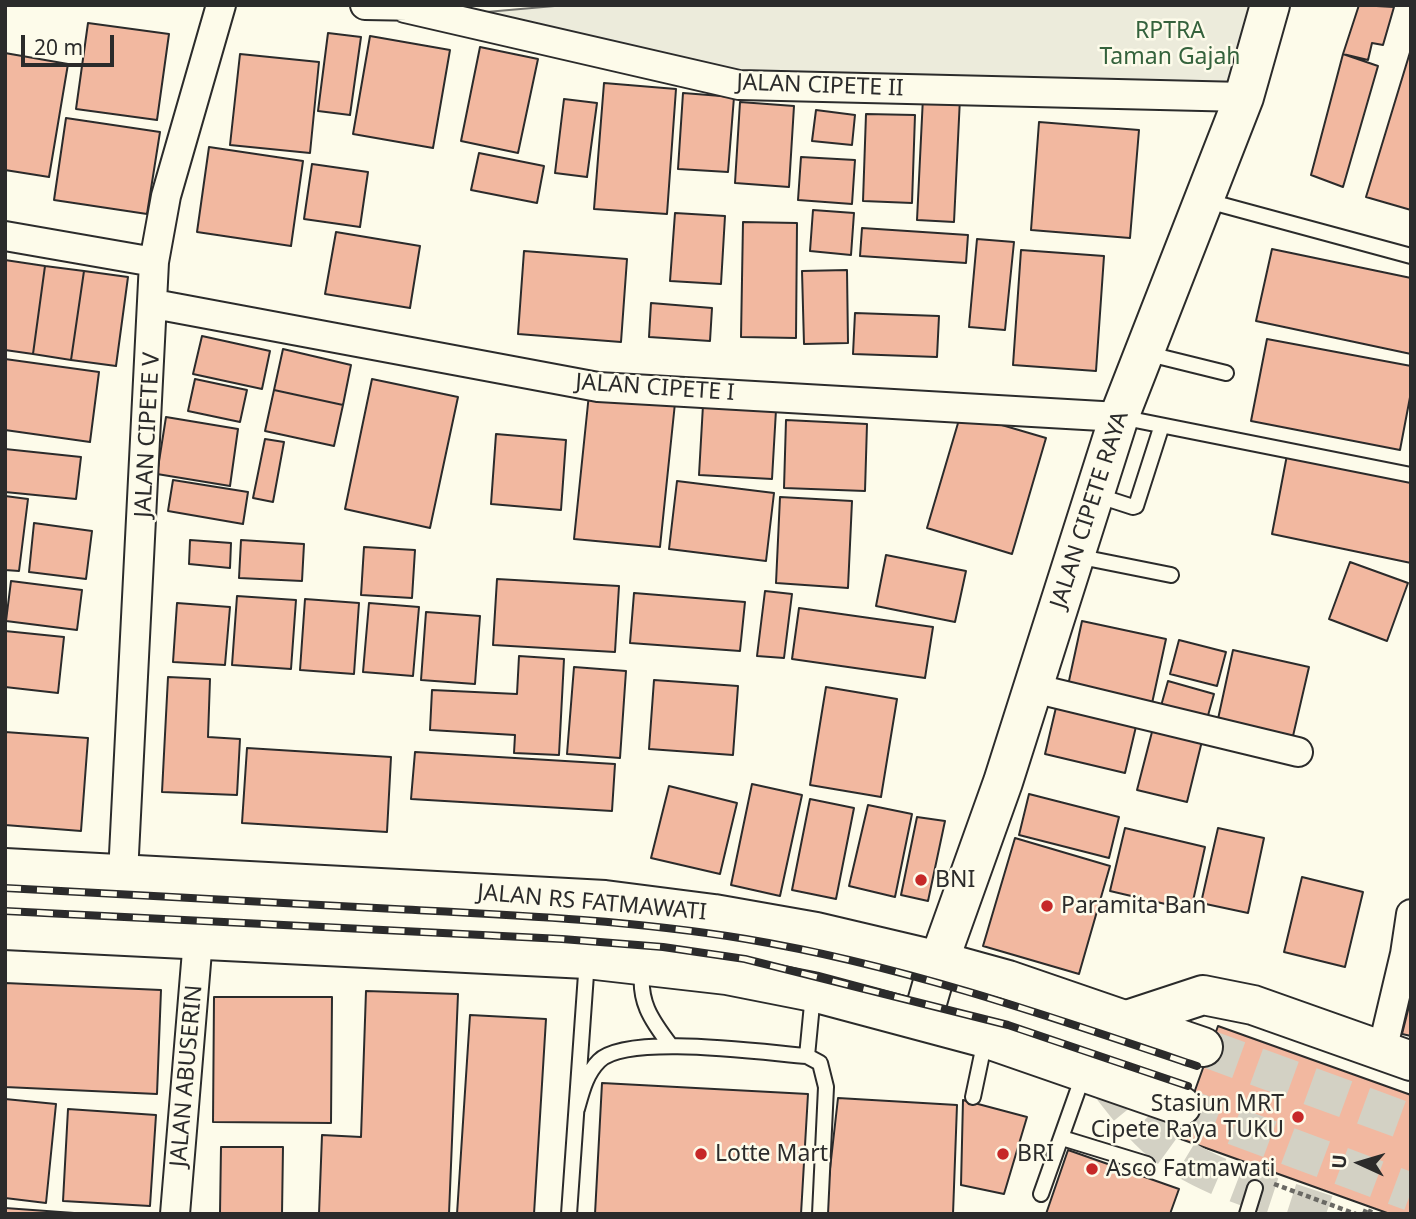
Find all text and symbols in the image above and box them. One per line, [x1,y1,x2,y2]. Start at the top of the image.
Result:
park label: RPTRA Taman Gajah [1099,17,1241,71]
scale bar [24,21,117,65]
text: 20 m [34,33,83,61]
street label: JALAN CIPETE II [736,69,904,103]
street label: JALAN CIPETE V [130,352,166,518]
street label: JALAN CIPETE I [574,369,736,407]
street label: JALAN CIPETE RAYA [1045,408,1135,612]
place label: BNI [935,866,975,894]
marker: BNI [913,872,929,888]
street label: JALAN RS FATMAWATI [476,879,708,927]
place label: Paramita Ban [1061,892,1206,920]
marker: Paramita Ban [1039,898,1055,914]
street label: JALAN ABUSERIN [165,984,209,1168]
place label: Stasiun MRT Cipete Raya TUKU [1091,1090,1284,1144]
marker: Stasiun MRT Cipete Raya TUKU [1290,1109,1306,1125]
north arrow [1325,1128,1395,1198]
place label: Lotte Mart [715,1140,828,1168]
place label: BRI [1017,1140,1054,1168]
marker: Lotte Mart [693,1146,709,1162]
marker: BRI [995,1146,1011,1162]
text: U [1326,1153,1353,1170]
place label: Asco Fatmawati [1106,1155,1275,1183]
marker: Asco Fatmawati [1084,1161,1100,1177]

